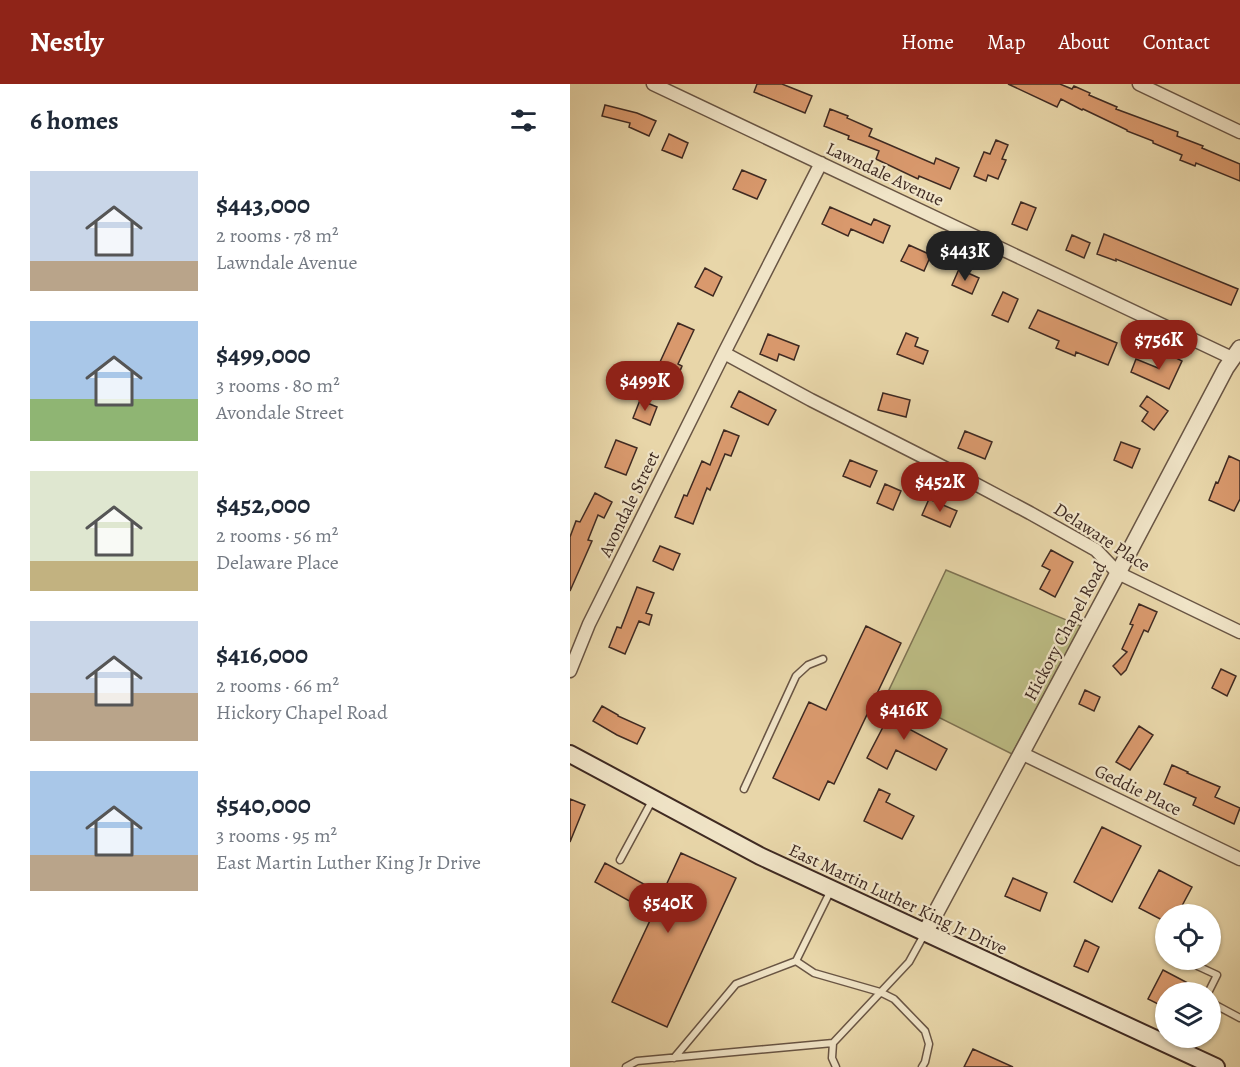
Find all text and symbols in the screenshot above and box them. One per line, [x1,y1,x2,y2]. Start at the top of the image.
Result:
text: Nestly [30,23,104,61]
text: Home [901,28,954,56]
text: Map [987,28,1025,56]
text: About [1058,28,1110,56]
text: Contact [1143,28,1210,56]
text: 6 homes [30,103,119,138]
icon: filters [507,104,540,137]
street label: Lawndale Avenue [822,136,948,212]
text: $443,000 [216,187,310,222]
icon: home [78,195,150,267]
text: 2 rooms · 78 m² [216,222,339,249]
pin: $443K [923,231,1007,282]
text: $443K [940,237,990,264]
text: Lawndale Avenue [216,249,358,276]
pin: $756K [1117,320,1201,371]
text: $756K [1135,326,1183,353]
text: $499,000 [216,337,311,372]
icon: home [78,345,150,417]
pin: $499K [603,361,687,412]
text: $499K [620,367,670,394]
text: 3 rooms · 80 m² [216,372,340,399]
text: Avondale Street [216,399,344,426]
street label: Avondale Street [593,447,665,562]
pin: $452K [898,462,982,513]
text: $452K [915,468,965,495]
text: $452,000 [216,487,310,522]
icon: home [78,495,150,567]
street label: Delaware Place [1049,497,1155,577]
text: 2 rooms · 56 m² [216,522,338,549]
text: Delaware Place [216,549,339,576]
street label: Hickory Chapel Road [1018,557,1112,705]
text: $416,000 [216,637,308,672]
icon: home [78,645,150,717]
text: 2 rooms · 66 m² [216,672,339,699]
pin: $416K [862,690,946,741]
text: $416K [880,696,928,723]
text: Hickory Chapel Road [216,699,388,726]
street label: Geddie Place [1091,759,1185,821]
text: $540,000 [216,787,311,822]
icon: home [78,795,150,867]
text: 3 rooms · 95 m² [216,822,337,849]
street label: East Martin Luther King Jr Drive [785,838,1011,960]
text: East Martin Luther King Jr Drive [216,849,481,876]
pin: $540K [626,883,710,934]
text: $540K [643,889,693,916]
map controls [1155,904,1221,1048]
button: locate [1155,904,1221,970]
button: layers [1155,982,1221,1048]

